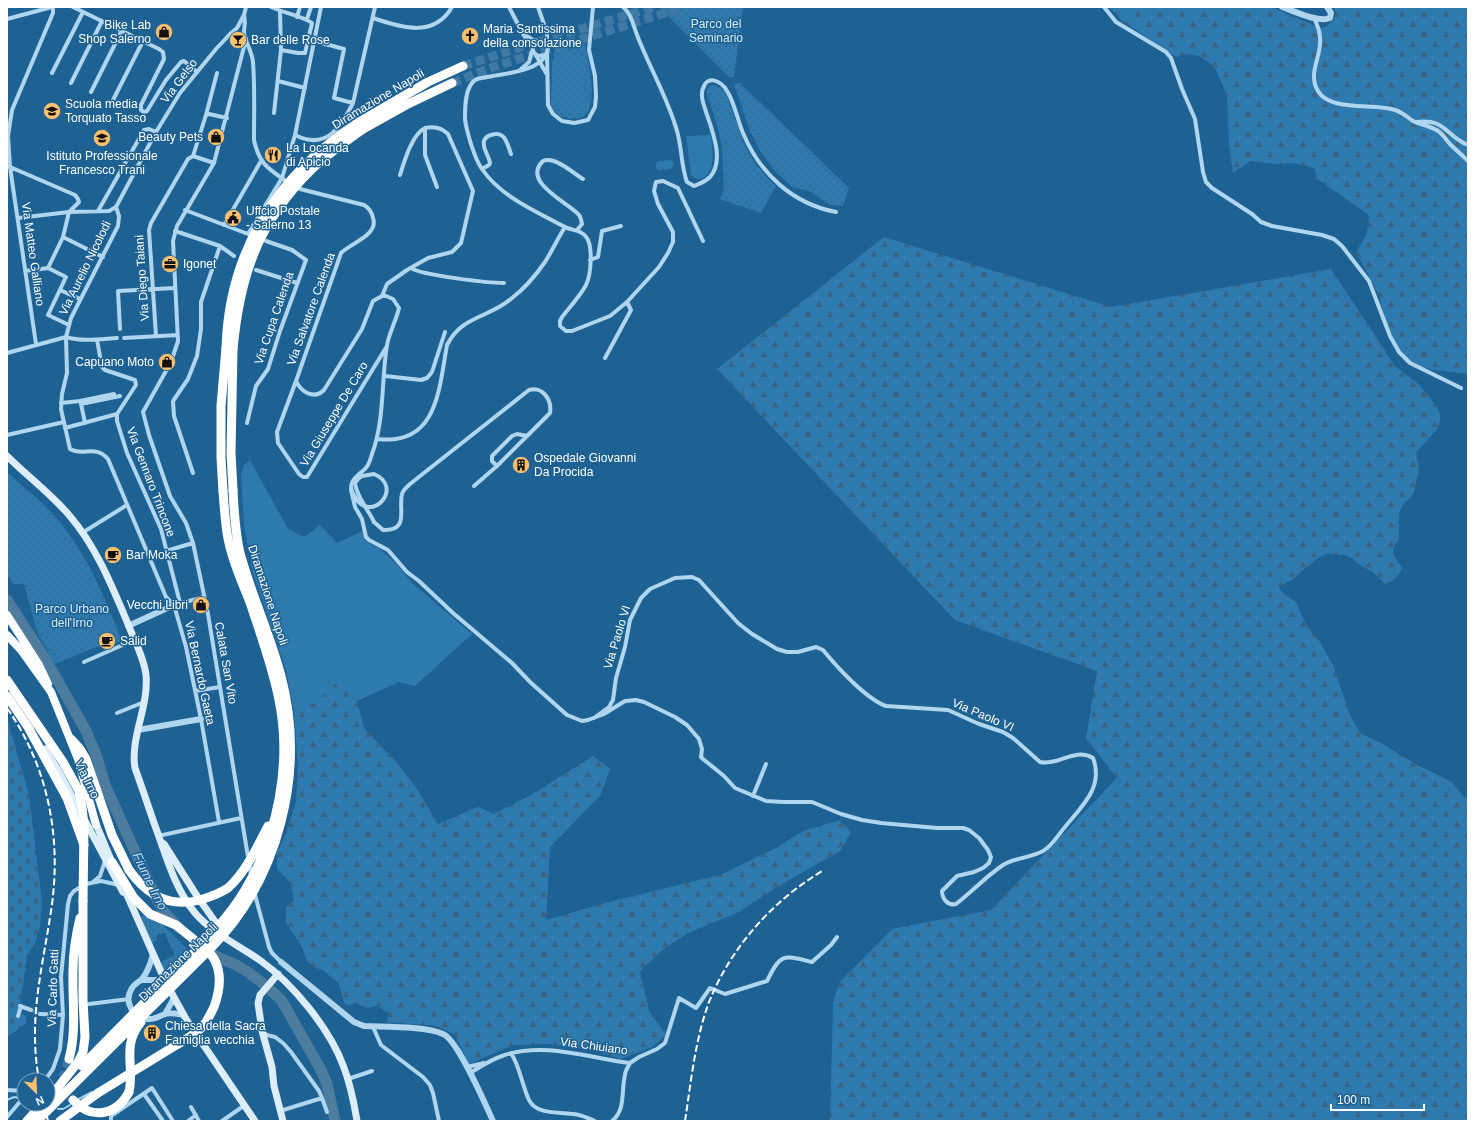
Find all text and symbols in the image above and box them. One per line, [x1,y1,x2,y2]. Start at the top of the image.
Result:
park label: Parco del Seminario [689,17,743,45]
place label: Bike Lab Shop Salerno [78,18,151,46]
shop icon: Bike Lab Shop Salerno [154,22,174,42]
place label: Maria Santissima della consolazione [483,22,582,50]
church icon: Maria Santissima della consolazione [460,26,480,46]
bar icon: Bar delle Rose [228,30,248,50]
place label: Bar delle Rose [251,33,330,47]
street label: Via Gelso [158,56,200,106]
street label: Diramazione Napoli [330,66,426,132]
place label: Scuola media Torquato Tasso [65,97,146,125]
school or university icon: Scuola media Torquato Tasso [42,101,62,121]
shop icon: Beauty Pets [206,127,226,147]
school or university icon: Istituto Professionale Francesco Trani [92,128,112,148]
place label: Beauty Pets [138,130,203,144]
place label: La Locanda di Apicio [286,141,349,169]
restaurant icon: La Locanda di Apicio [263,145,283,165]
place label: Istituto Professionale Francesco Trani [46,149,158,177]
street label: Via Matteo Galliano [19,201,47,307]
place label: Uffcio Postale - Salerno 13 [246,204,320,232]
public building icon: Uffcio Postale - Salerno 13 [223,208,243,228]
street label: Via Aurelio Nicolodi [56,219,114,317]
street label: Via Diego Taiani [132,234,152,322]
street label: Via Salvatore Calenda [284,250,338,367]
office icon: Igonet [160,254,180,274]
place label: Igonet [183,257,217,271]
street label: Via Cupa Calenda [252,269,297,366]
shop icon: Capuano Moto [157,352,177,372]
place label: Capuano Moto [75,355,154,369]
street label: Via Giuseppe De Caro [297,359,371,469]
street label: Via Gennaro Trincone [124,425,179,539]
place label: Ospedale Giovanni Da Procida [534,451,636,479]
building icon: Ospedale Giovanni Da Procida [511,455,531,475]
street label: Diramazione Napoli [245,543,291,647]
cafe icon: Bar Moka [103,545,123,565]
place label: Bar Moka [126,548,178,562]
shop icon: Vecchi Libri [191,595,211,615]
place label: Vecchi Libri [127,598,188,612]
park label: Parco Urbano dell'Irno [35,602,109,630]
street label: Via Paolo VI [601,603,633,671]
street label: Via Bernardo Gaeta [182,620,218,727]
street label: Calata San Vito [212,621,240,705]
cafe icon: Salid [97,631,117,651]
place label: Salid [120,634,147,648]
street label: Via Paolo VI [950,696,1016,734]
street label: Via Irno [72,757,102,801]
water label: Fiume Irno [130,850,170,912]
street label: Diramazione Napoli [136,920,220,1004]
street label: Via Carlo Gatti [45,949,61,1027]
place label: Chiesa della Sacra Famiglia vecchia [165,1019,266,1047]
building icon: Chiesa della Sacra Famiglia vecchia [142,1023,162,1043]
street label: Via Chiuiano [559,1034,629,1058]
north arrow [16,1072,56,1112]
scale bar [1331,1086,1424,1112]
text: 100 m [1337,1093,1370,1107]
text: N [34,1094,46,1108]

